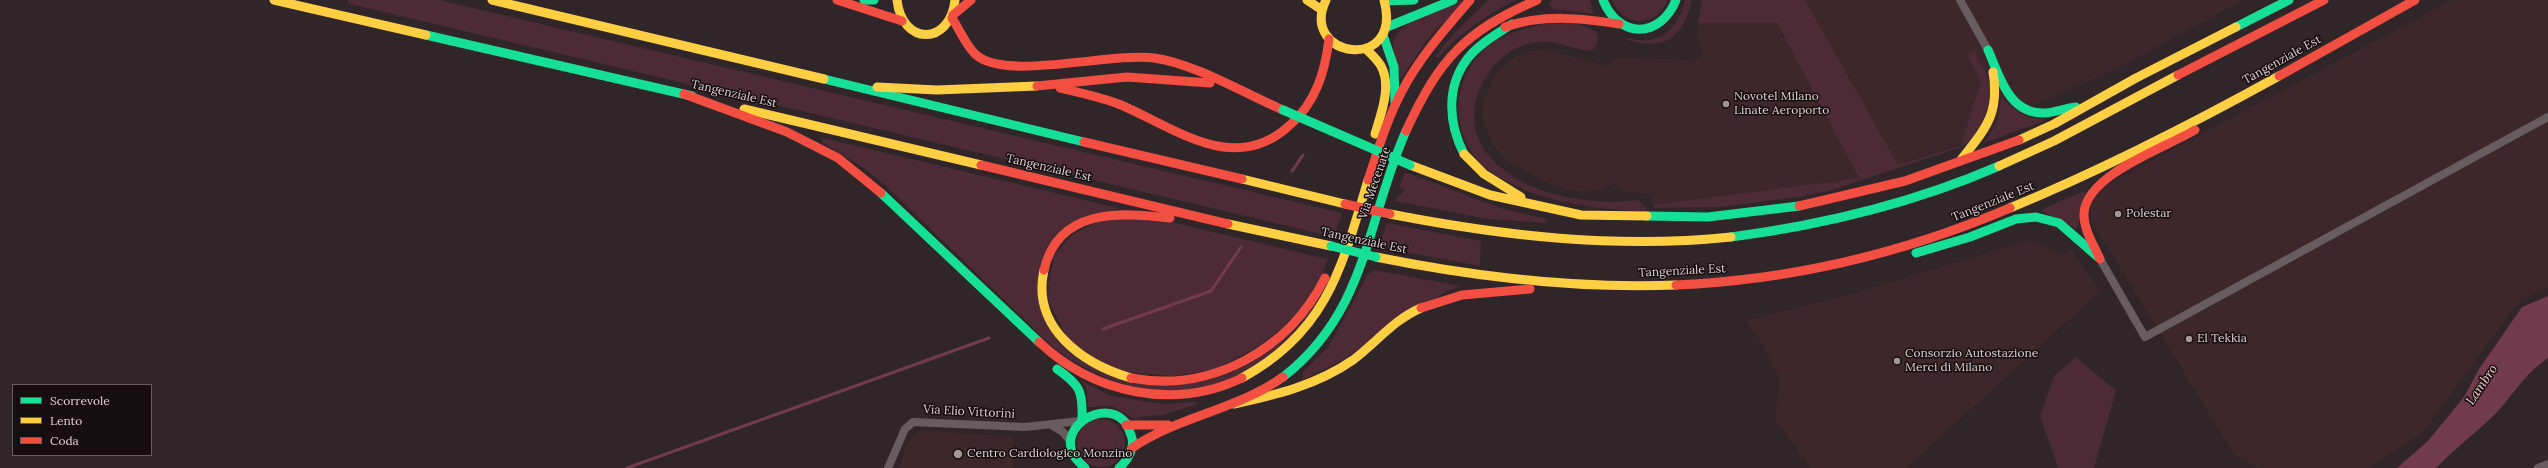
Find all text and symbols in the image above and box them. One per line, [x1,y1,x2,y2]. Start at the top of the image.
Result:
street label: Tangenziale Est [2240,32,2324,88]
street label: Tangenziale Est [690,77,778,111]
place label: Novotel Milano Linate Aeroporto [1734,90,1829,118]
marker: Novotel Milano Linate Aeroporto [1721,99,1731,109]
street label: Via Mecenate [1356,145,1394,221]
street label: Tangenziale Est [1005,151,1093,185]
street label: Tangenziale Est [1950,179,2036,225]
place label: Polestar [2126,207,2172,221]
marker: Polestar [2113,209,2123,219]
street label: Tangenziale Est [1320,225,1408,257]
street label: Tangenziale Est [1638,262,1726,280]
place label: El Tekkia [2197,332,2247,346]
marker: El Tekkia [2184,334,2194,344]
place label: Consorzio Autostazione Merci di Milano [1905,347,2038,375]
marker: Consorzio Autostazione Merci di Milano [1892,356,1902,366]
water label: Lambro [2463,362,2501,408]
legend [12,384,152,456]
text: Scorrevole [50,393,110,408]
street label: Via Elio Vittorini [923,402,1015,422]
text: Lento [50,413,82,428]
text: Coda [50,433,79,448]
place label: Centro Cardiologico Monzino [967,447,1132,461]
marker: Centro Cardiologico Monzino [952,448,964,460]

